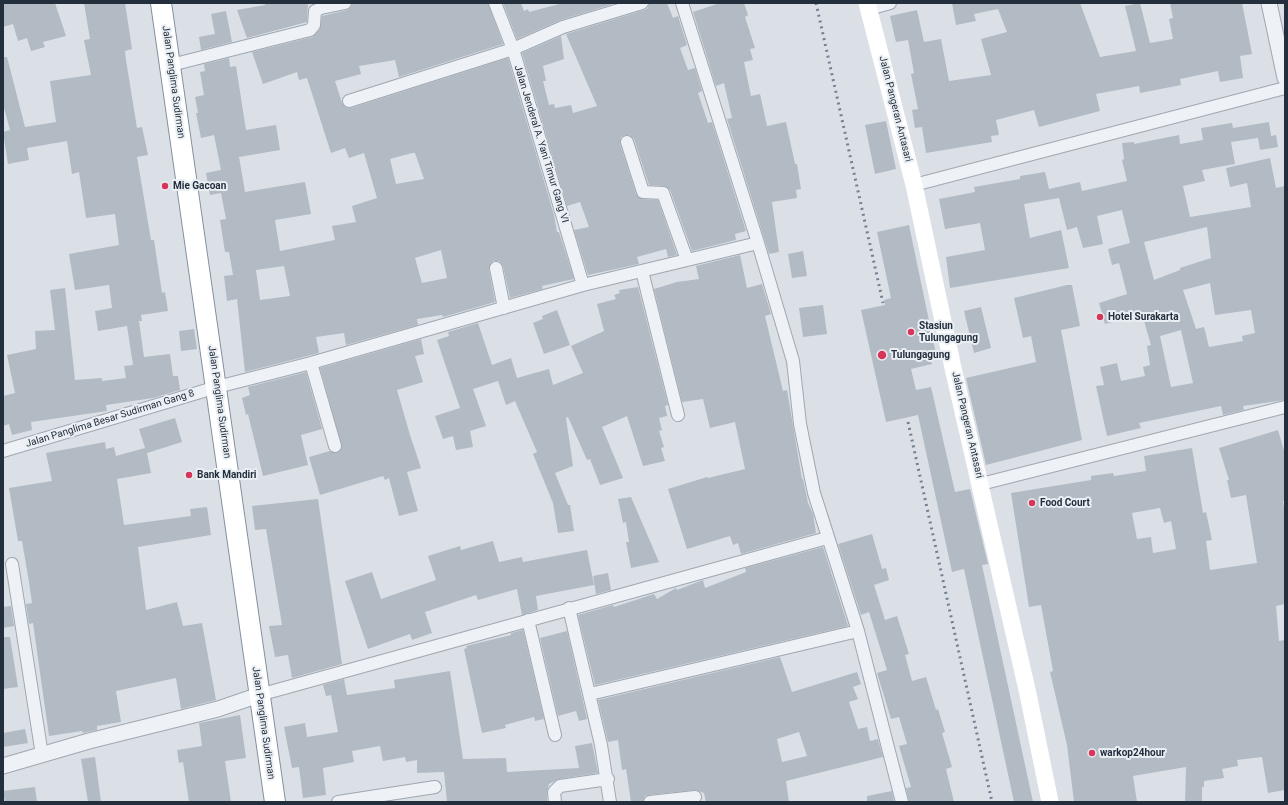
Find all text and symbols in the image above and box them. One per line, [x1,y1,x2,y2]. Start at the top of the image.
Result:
street label: Jalan Panglima Sudirman [159,25,187,139]
street label: Jalan Pangeran Antasari [876,55,914,163]
street label: Jalan Jenderal A. Yani Timur Gang VI [511,64,571,224]
place label: Mie Gacoan [173,180,226,192]
marker: Mie Gacoan [160,181,170,191]
place label: Hotel Surakarta [1108,311,1179,323]
marker: Hotel Surakarta [1095,312,1105,322]
place label: Stasiun Tulungagung [919,320,978,344]
marker: Stasiun Tulungagung [906,327,916,337]
street label: Jalan Panglima Sudirman [205,345,233,459]
marker: Tulungagung [876,349,888,361]
place label: Tulungagung [891,349,950,361]
street label: Jalan Pangeran Antasari [949,371,985,479]
street label: Jalan Panglima Besar Sudirman Gang 8 [24,388,196,450]
place label: Bank Mandiri [197,469,256,481]
marker: Bank Mandiri [184,470,194,480]
place label: Food Court [1040,497,1090,509]
marker: Food Court [1027,498,1037,508]
street label: Jalan Panglima Sudirman [249,666,277,780]
place label: warkop24hour [1100,747,1165,759]
marker: warkop24hour [1087,748,1097,758]

